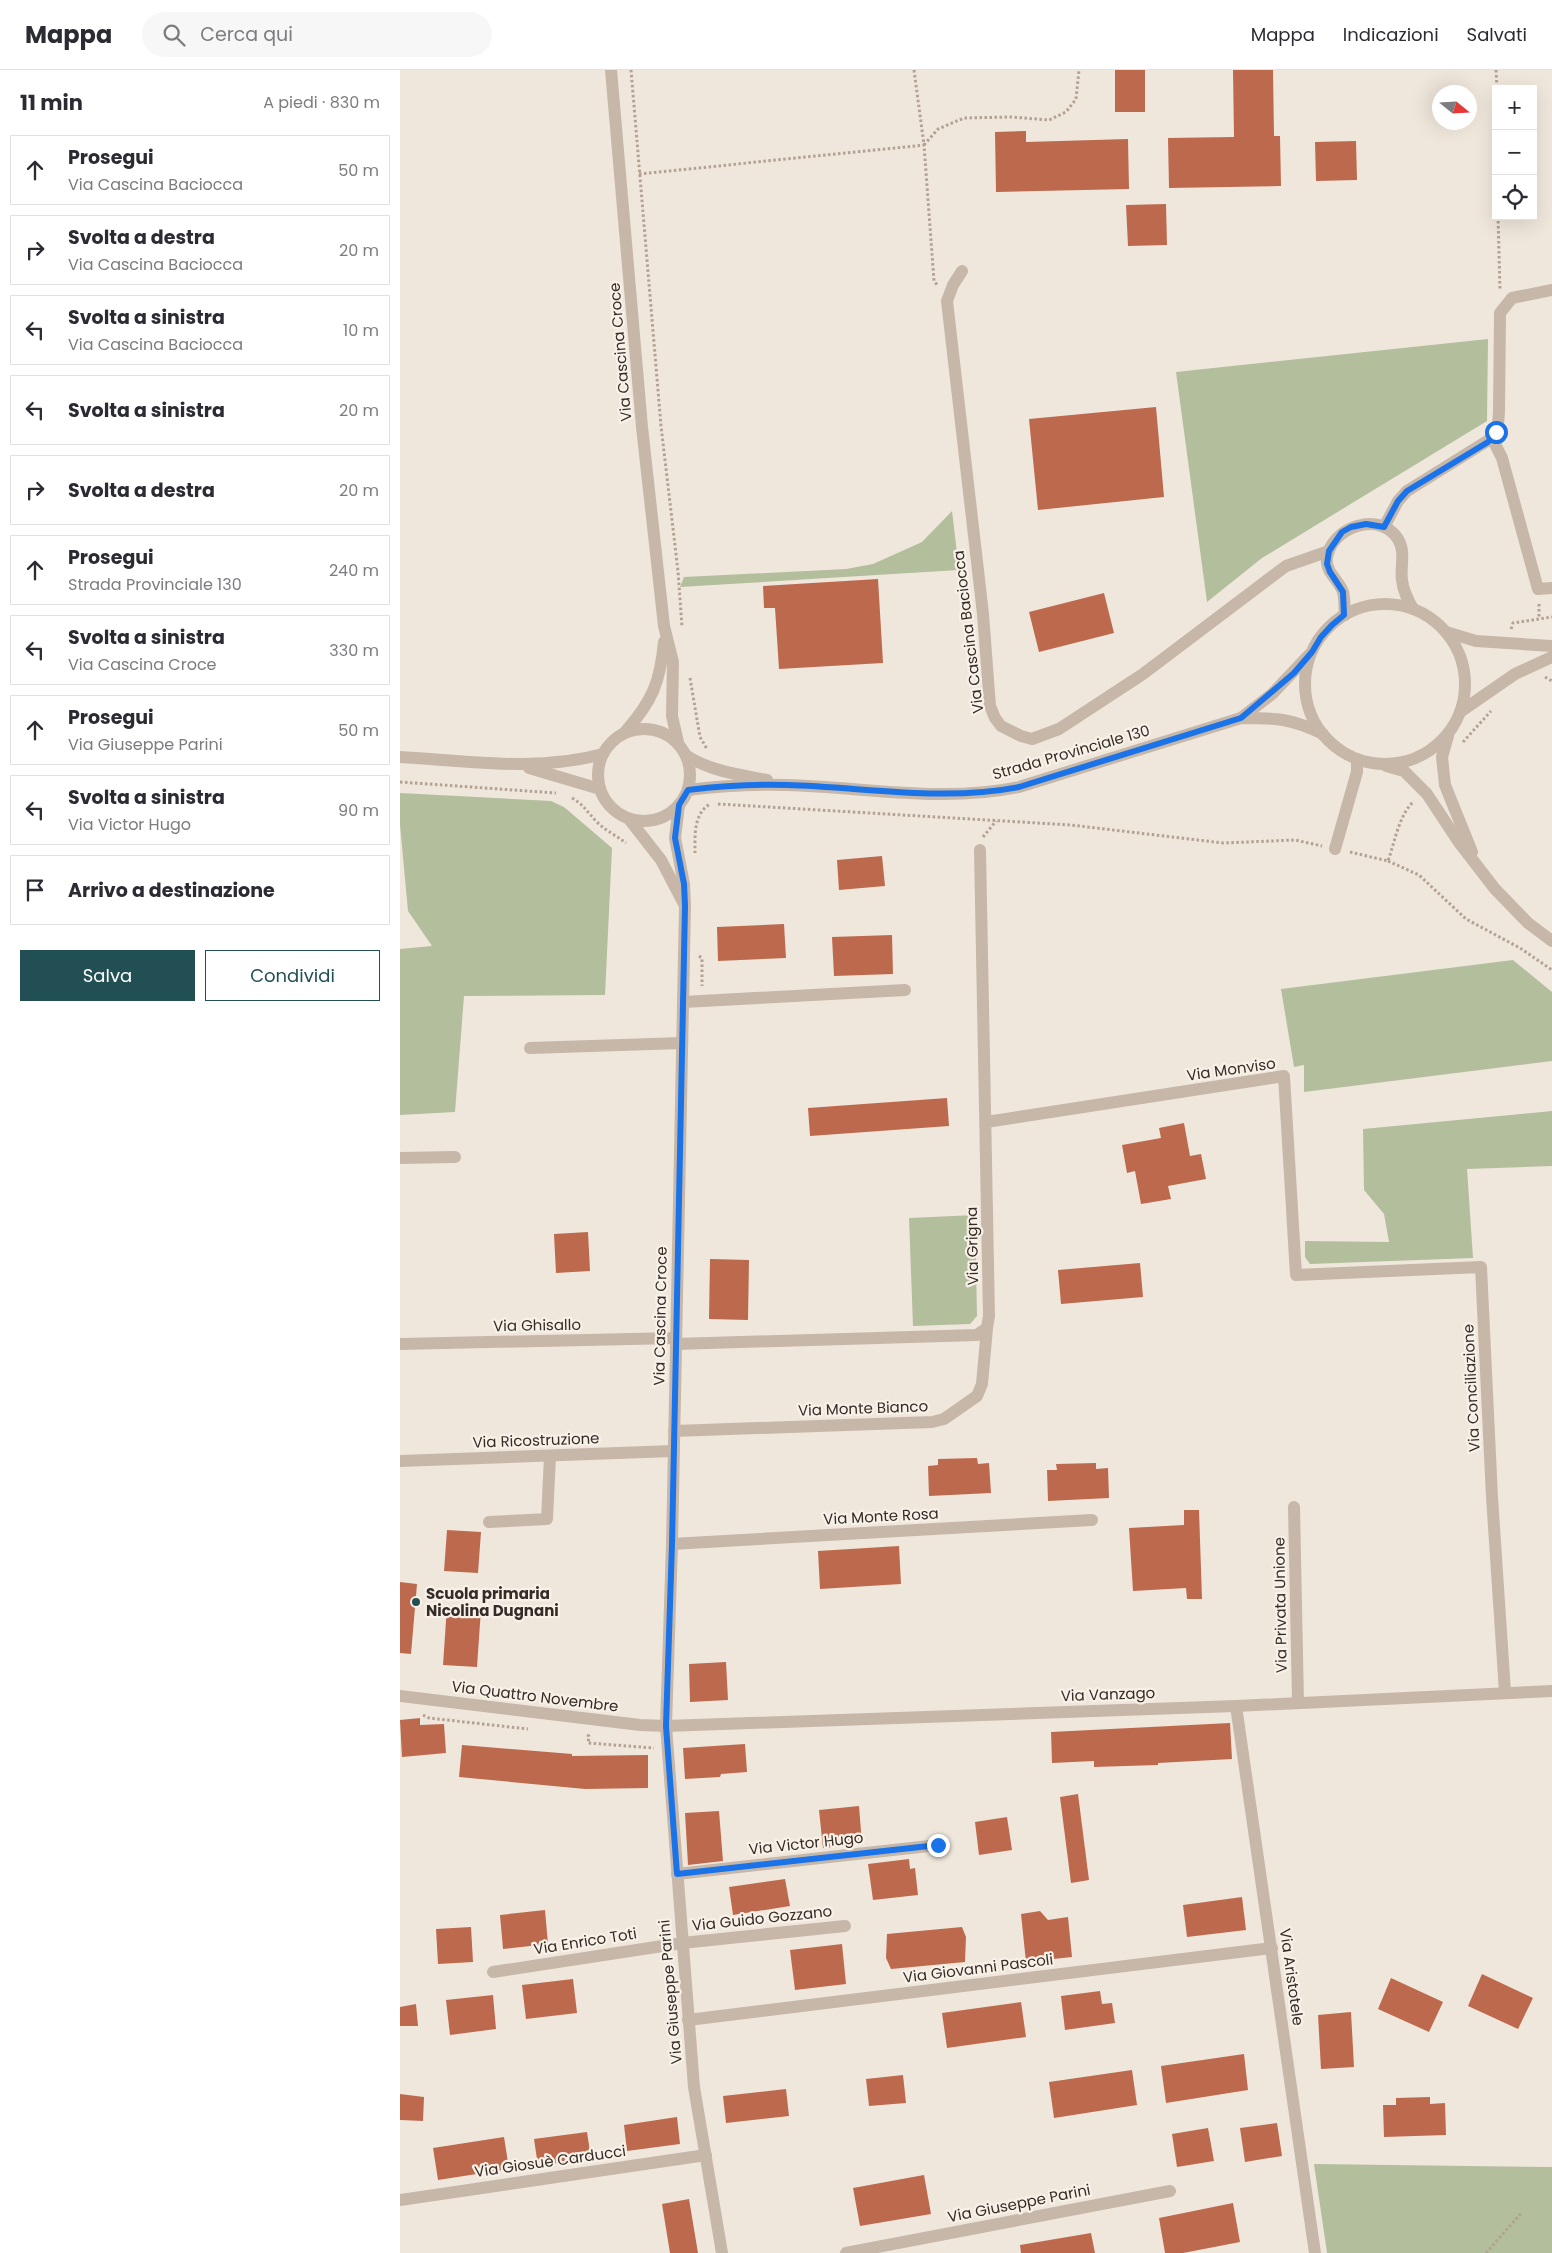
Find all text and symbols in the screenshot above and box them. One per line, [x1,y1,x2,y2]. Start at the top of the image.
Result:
search box [142,12,492,57]
text: Mappa [25,18,112,51]
icon: search [160,21,188,49]
text: Cerca qui [200,21,293,48]
text: Mappa [1251,22,1315,47]
text: Indicazioni [1343,22,1439,47]
text: Salvati [1467,22,1527,47]
north arrow [1432,85,1477,130]
map controls [1492,85,1537,220]
button: + [1492,85,1537,130]
text: 11 min [20,88,83,117]
text: A piedi · 830 m [263,91,380,114]
button: − [1492,130,1537,175]
text: Prosegui [68,144,154,171]
icon: ahead [21,156,49,184]
text: 50 m [338,159,379,182]
text: Via Cascina Baciocca [68,173,243,196]
button: locate [1492,175,1537,220]
text: Svolta a destra [68,224,215,251]
icon: right [21,236,49,264]
text: 20 m [339,239,379,262]
text: Via Cascina Baciocca [68,253,243,276]
street label: Via Cascina Croce [603,282,637,422]
text: Svolta a sinistra [68,304,225,331]
icon: left [21,316,49,344]
text: 10 m [343,319,379,342]
text: Via Cascina Baciocca [68,333,243,356]
icon: left [21,396,49,424]
text: Svolta a sinistra [68,397,225,424]
text: 20 m [339,399,379,422]
route start [1485,421,1508,444]
icon: right [21,476,49,504]
text: Svolta a destra [68,477,215,504]
text: 20 m [339,479,379,502]
text: Prosegui [68,544,154,571]
street label: Via Cascina Baciocca [948,549,988,715]
icon: ahead [21,556,49,584]
text: 240 m [329,559,379,582]
text: Strada Provinciale 130 [68,573,242,596]
text: Svolta a sinistra [68,624,225,651]
icon: left [21,636,49,664]
text: 330 m [329,639,379,662]
text: Via Cascina Croce [68,653,217,676]
text: Prosegui [68,704,154,731]
icon: ahead [21,716,49,744]
text: 50 m [338,719,379,742]
street label: Strada Provinciale 130 [990,719,1152,785]
text: Via Giuseppe Parini [68,733,223,756]
text: Svolta a sinistra [68,784,225,811]
icon: left [21,796,49,824]
text: 90 m [338,799,379,822]
text: Via Victor Hugo [68,813,191,836]
icon: arrive [21,876,49,904]
text: Arrivo a destinazione [68,877,275,904]
button: Salva [20,950,195,1001]
button: Condividi [205,950,380,1001]
street label: Via Monviso [1185,1052,1277,1086]
street label: Via Grigna [961,1206,983,1286]
street label: Via Cascina Croce [648,1246,672,1386]
street label: Via Ghisallo [493,1314,581,1336]
street label: Via Conciliazione [1457,1323,1485,1453]
street label: Via Monte Bianco [798,1395,928,1421]
street label: Via Ricostruzione [472,1427,600,1453]
street label: Via Monte Rosa [823,1502,939,1530]
street label: Via Privata Unione [1268,1537,1292,1673]
place label: Scuola primaria Nicolina Dugnani [426,1583,559,1621]
marker: Scuola primaria Nicolina Dugnani [410,1596,422,1608]
street label: Via Quattro Novembre [450,1675,620,1717]
street label: Via Vanzago [1060,1682,1156,1706]
street label: Via Victor Hugo [748,1827,864,1859]
route end [927,1834,950,1857]
street label: Via Guido Gozzano [691,1900,833,1936]
street label: Via Giuseppe Parini [653,1919,687,2065]
street label: Via Enrico Toti [532,1922,638,1960]
street label: Via Aristotele [1275,1927,1309,2027]
street label: Via Giovanni Pascoli [902,1948,1054,1988]
street label: Via Giosuè Carducci [473,2140,627,2182]
street label: Via Giuseppe Parini [946,2179,1092,2227]

